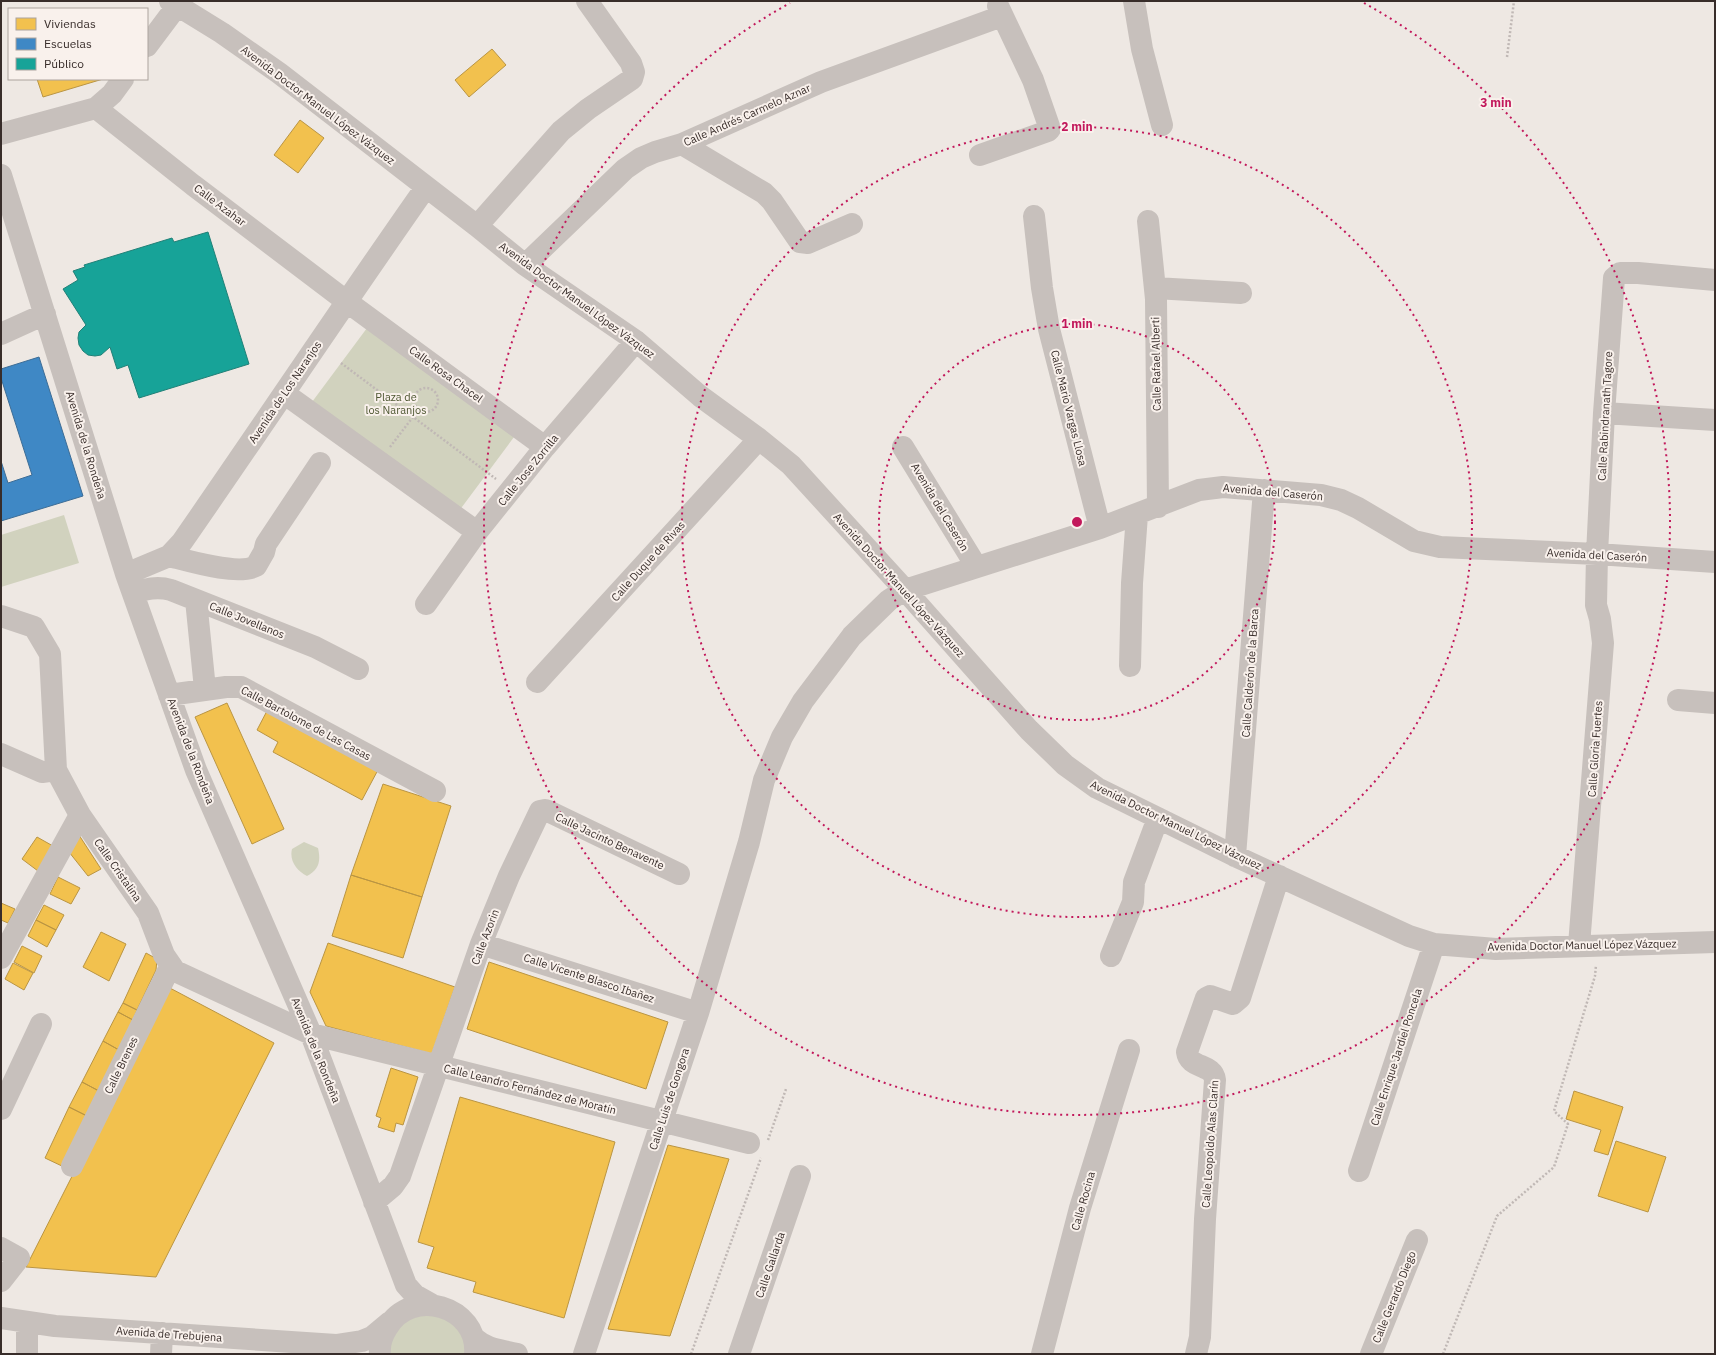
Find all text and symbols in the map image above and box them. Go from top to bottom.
legend [8,8,148,80]
text: Viviendas [44,16,96,31]
text: Escuelas [44,36,92,51]
street label: Avenida Doctor Manuel López Vázquez [238,42,398,168]
text: Público [44,56,84,71]
street label: Calle Andrés Carmelo Aznar [681,81,813,149]
text: 3 min [1480,95,1512,110]
text: 2 min [1061,119,1093,134]
street label: Calle Azahar [191,181,249,229]
street label: Avenida Doctor Manuel López Vázquez [496,239,658,361]
text: 1 min [1061,316,1093,331]
street label: Calle Rafael Alberti [1148,317,1164,411]
street label: Avenida de Los Naranjos [245,338,325,446]
street label: Calle Rosa Chacel [406,343,486,405]
street label: Calle Mario Vargas Llosa [1048,349,1090,468]
street label: Calle Rabindranath Tagore [1595,351,1615,481]
street label: Avenida de la Rondeña [63,389,109,501]
park label: Plaza de los Naranjos [365,390,427,417]
street label: Calle Jose Zorrilla [495,431,561,509]
street label: Avenida del Caserón [908,460,972,554]
street label: Avenida del Caserón [1222,481,1324,503]
street label: Avenida Doctor Manuel López Vázquez [830,510,968,660]
centre of rings [1070,515,1084,529]
street label: Calle Duque de Rivas [608,518,688,604]
street label: Avenida del Caserón [1546,545,1648,565]
street label: Calle Jovellanos [207,599,287,641]
street label: Calle Calderón de la Barca [1239,608,1262,738]
street label: Calle Bartolome de Las Casas [239,683,373,763]
street label: Avenida de la Rondeña [164,696,218,806]
street label: Calle Gloria Fuertes [1585,700,1605,798]
street label: Avenida Doctor Manuel López Vázquez [1088,777,1264,873]
street label: Calle Jacinto Benavente [553,810,667,872]
street label: Calle Cristalina [91,836,145,904]
street label: Calle Azorin [468,907,502,967]
street label: Avenida Doctor Manuel López Vázquez [1487,936,1677,954]
street label: Calle Vicente Blasco Ibañez [522,950,656,1006]
street label: Calle Enrique Jardiel Poncela [1367,987,1425,1127]
street label: Avenida de la Rondeña [288,995,344,1105]
street label: Calle Brenes [101,1034,141,1096]
street label: Calle Luis de Gongora [646,1046,692,1152]
street label: Calle Leandro Fernández de Moratín [442,1061,618,1117]
street label: Calle Leopoldo Alas Clarín [1199,1080,1221,1208]
street label: Calle Rocina [1068,1170,1098,1232]
street label: Calle Gallarda [752,1230,788,1300]
street label: Calle Gerardo Diego [1369,1249,1419,1345]
street label: Avenida de Trebujena [115,1323,223,1345]

